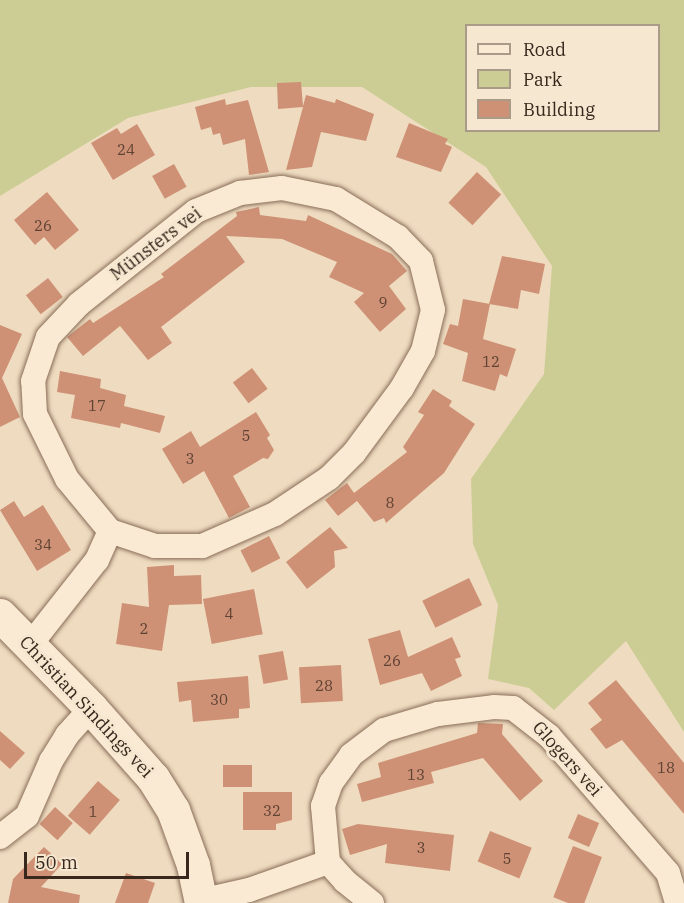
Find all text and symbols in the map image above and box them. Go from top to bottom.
legend [465,24,660,132]
text: Road [523,38,566,61]
text: Park [523,68,562,91]
text: Building [523,98,595,121]
house number: 24 [117,141,135,159]
street label: Münsters vei [106,203,206,285]
house number: 26 [34,217,52,235]
house number: 9 [379,294,387,312]
house number: 12 [482,353,500,371]
house number: 17 [88,397,106,415]
house number: 5 [242,427,250,445]
house number: 3 [186,450,194,468]
house number: 8 [386,494,394,512]
house number: 34 [34,536,52,554]
house number: 4 [225,605,233,623]
house number: 2 [140,620,148,638]
street label: Christian Sindings vei [15,632,157,782]
house number: 26 [383,652,401,670]
house number: 28 [315,677,333,695]
house number: 30 [210,691,228,709]
street label: Glogers vei [528,717,606,801]
house number: 18 [657,759,675,777]
house number: 13 [407,766,425,784]
house number: 32 [263,802,281,820]
house number: 1 [89,803,97,821]
house number: 3 [417,839,425,857]
scale bar [27,840,192,878]
house number: 5 [503,850,511,868]
text: 50 m [35,851,78,874]

